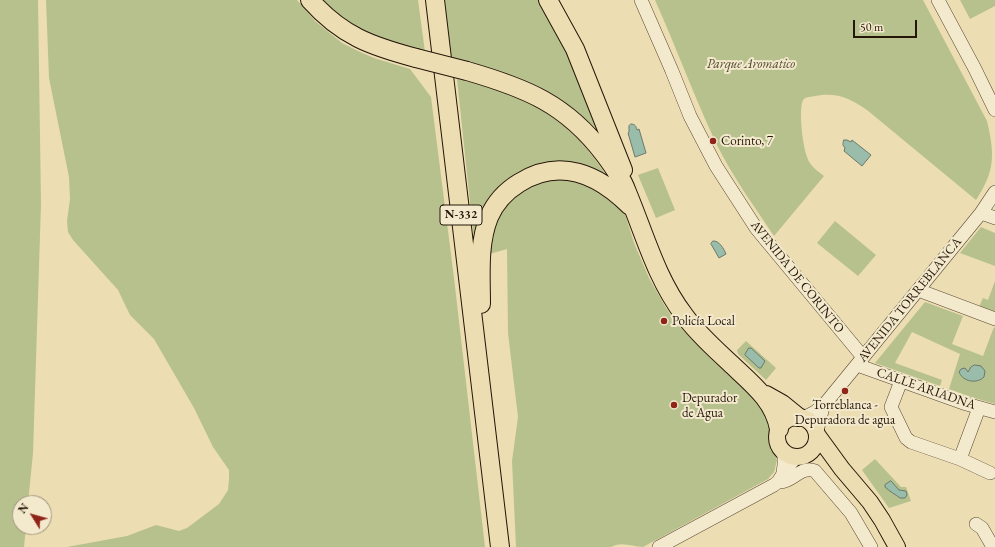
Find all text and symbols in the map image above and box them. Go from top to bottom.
scale bar [855,12,919,38]
text: 50 m [860,19,883,35]
park label: Parque Aromatico [707,56,795,72]
place label: Corinto, 7 [721,133,773,149]
marker: Corinto, 7 [708,136,718,146]
road number: N-332 [440,205,482,225]
street label: AVENIDA DE CORINTO [747,218,847,336]
street label: AVENIDA TORREBLANCA [855,234,965,366]
place label: Policía Local [672,313,735,329]
marker: Policía Local [659,316,669,326]
street label: CALLE ARIADNA [874,365,978,413]
marker: Torreblanca - Depuradora de agua [840,386,850,396]
place label: Depurador de Agua [682,390,737,421]
place label: Torreblanca - Depuradora de agua [795,397,895,428]
marker: Depurador de Agua [669,400,679,410]
north arrow [12,495,52,535]
text: N [15,501,31,516]

